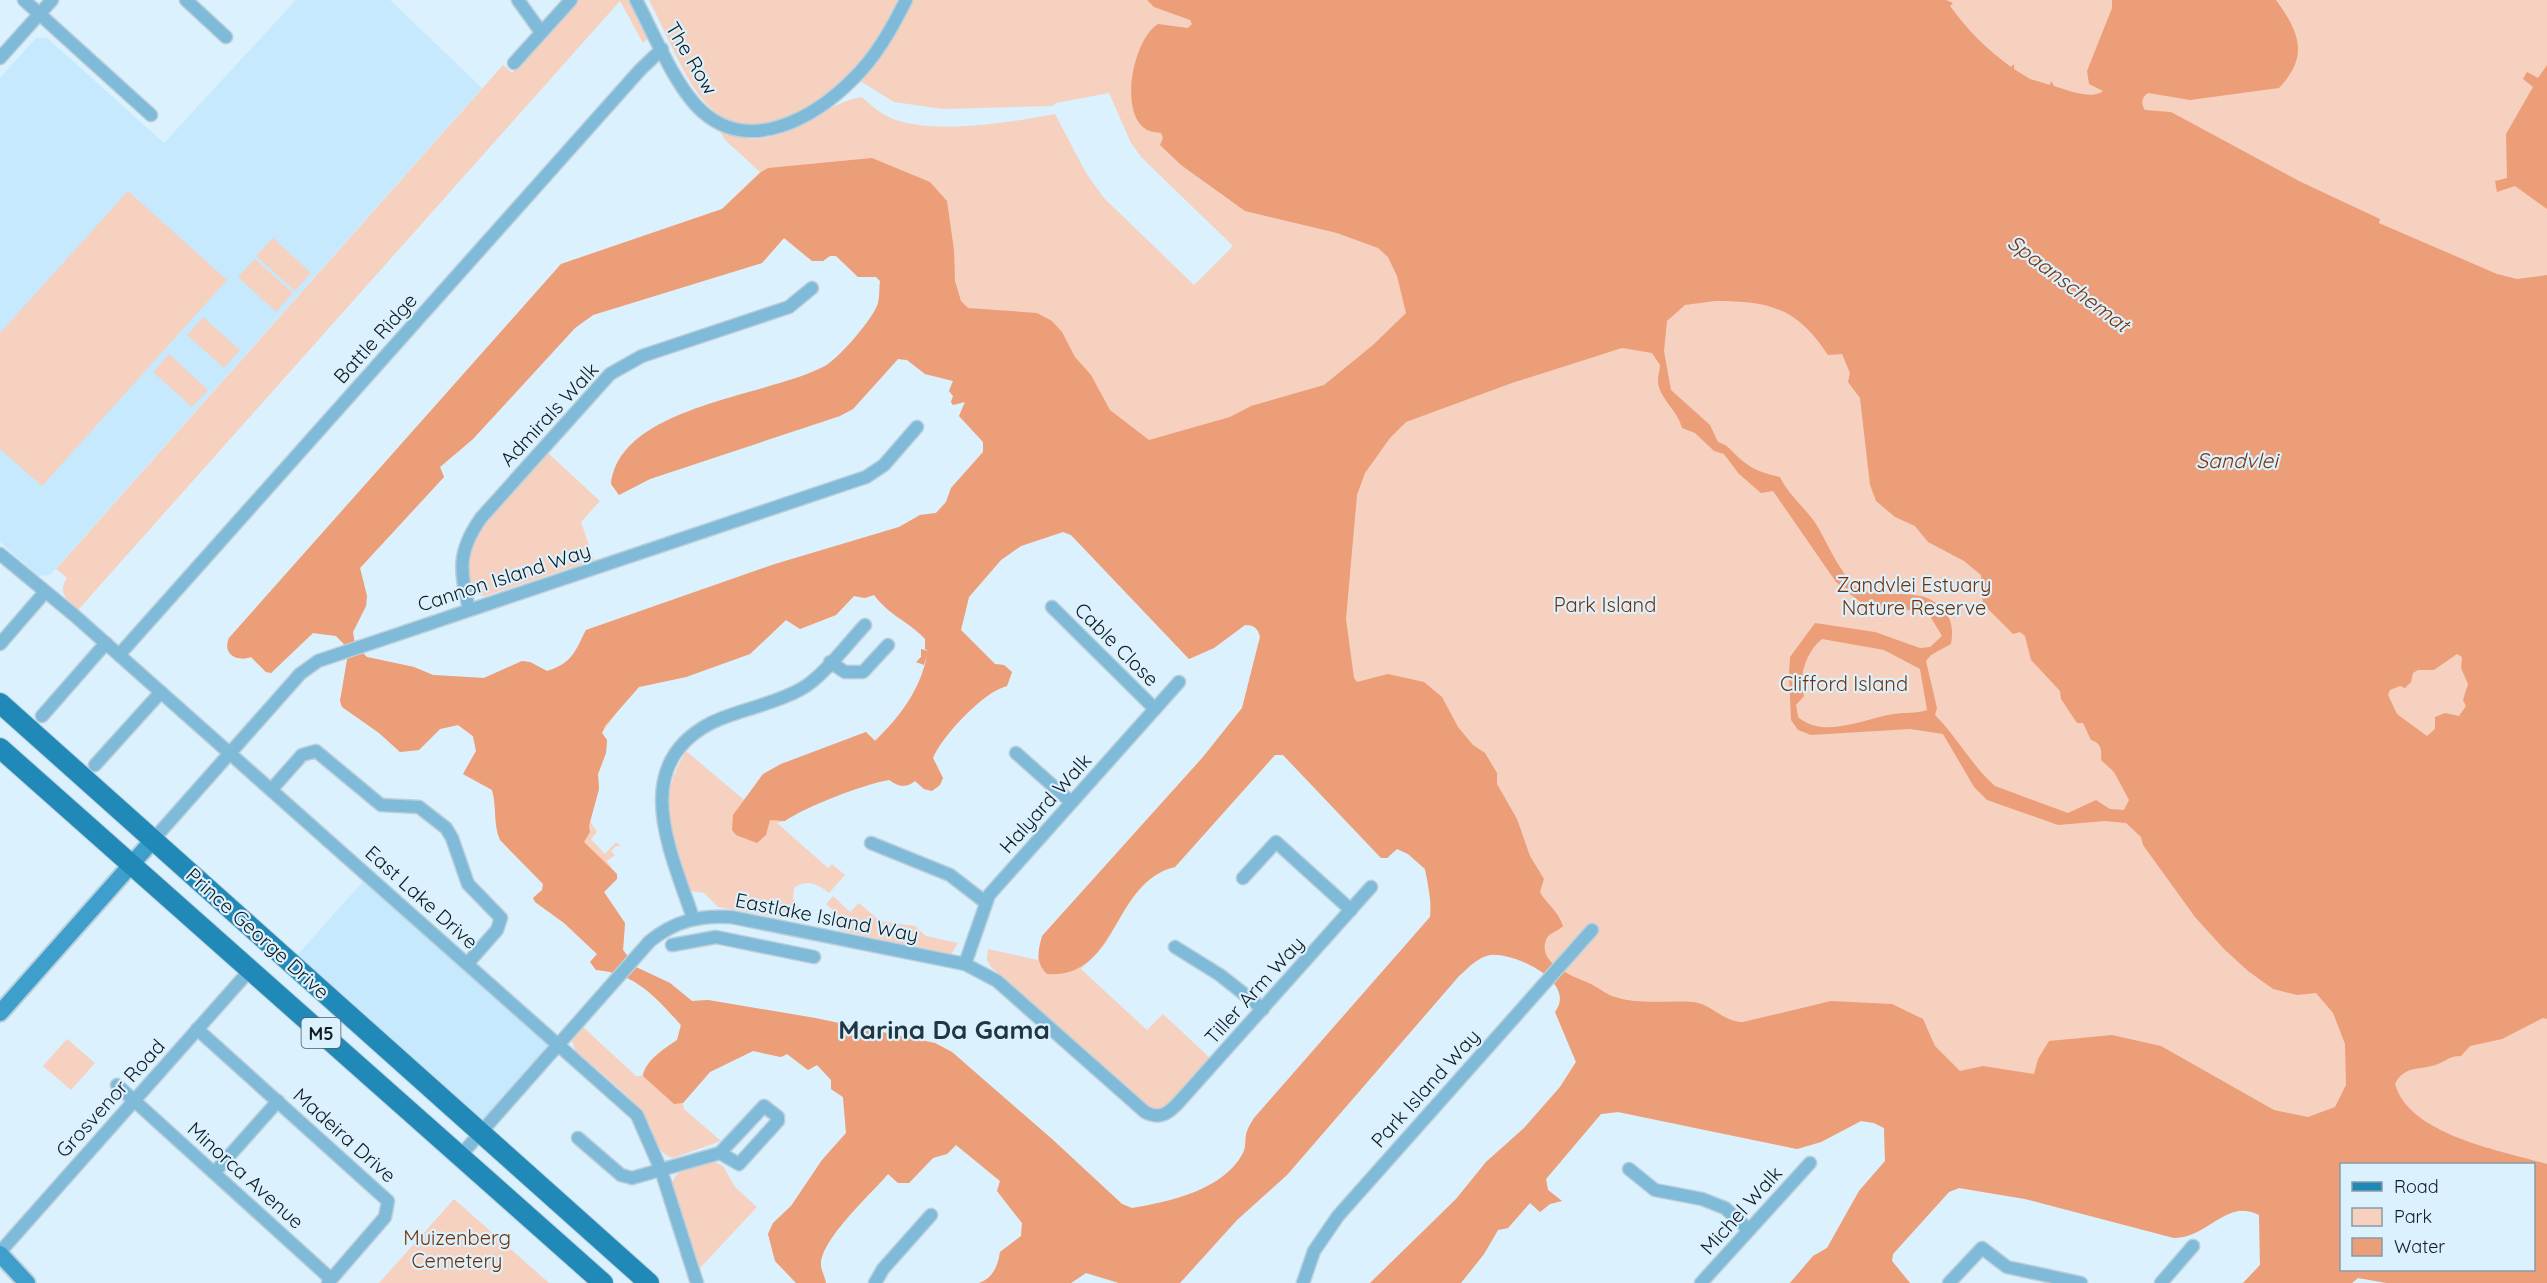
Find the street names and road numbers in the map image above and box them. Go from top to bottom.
street label: The Row [661,17,723,99]
street label: Battle Ridge [328,288,422,388]
street label: Admirals Walk [494,357,604,471]
street label: Cannon Island Way [414,537,594,617]
street label: Cable Close [1070,597,1164,691]
street label: Halyard Walk [994,748,1096,858]
street label: East Lake Drive [360,840,484,954]
street label: Prince George Drive [181,862,335,1004]
street label: Eastlake Island Way [733,887,921,947]
street label: Tiller Arm Way [1199,931,1309,1049]
road number: M5 [302,1018,340,1048]
street label: Park Island Way [1365,1024,1485,1152]
street label: Grosvenor Road [50,1034,170,1162]
street label: Madeira Drive [288,1082,402,1188]
street label: Minorca Avenue [183,1116,309,1234]
street label: Michel Walk [1695,1161,1787,1259]

